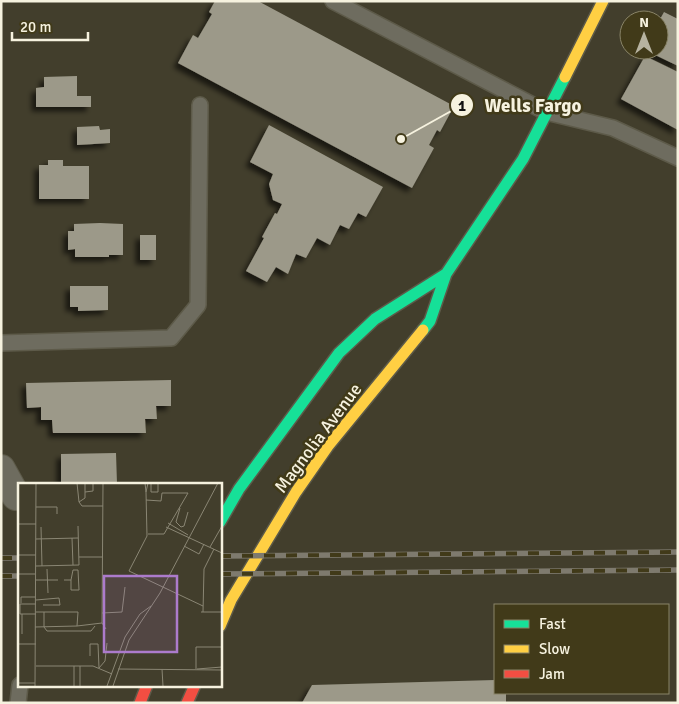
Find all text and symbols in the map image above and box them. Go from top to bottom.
scale bar [12,10,89,42]
north arrow [619,10,669,60]
text: N [639,14,649,31]
text: 20 m [20,18,51,36]
callout: Wells Fargo [450,88,592,122]
text: Wells Fargo [485,94,581,118]
text: 1 [458,97,466,115]
street label: Magnolia Avenue [270,379,366,497]
inset map [18,483,221,686]
legend [494,604,669,694]
text: Fast [539,615,566,633]
text: Slow [539,640,570,658]
text: Jam [539,665,565,683]

